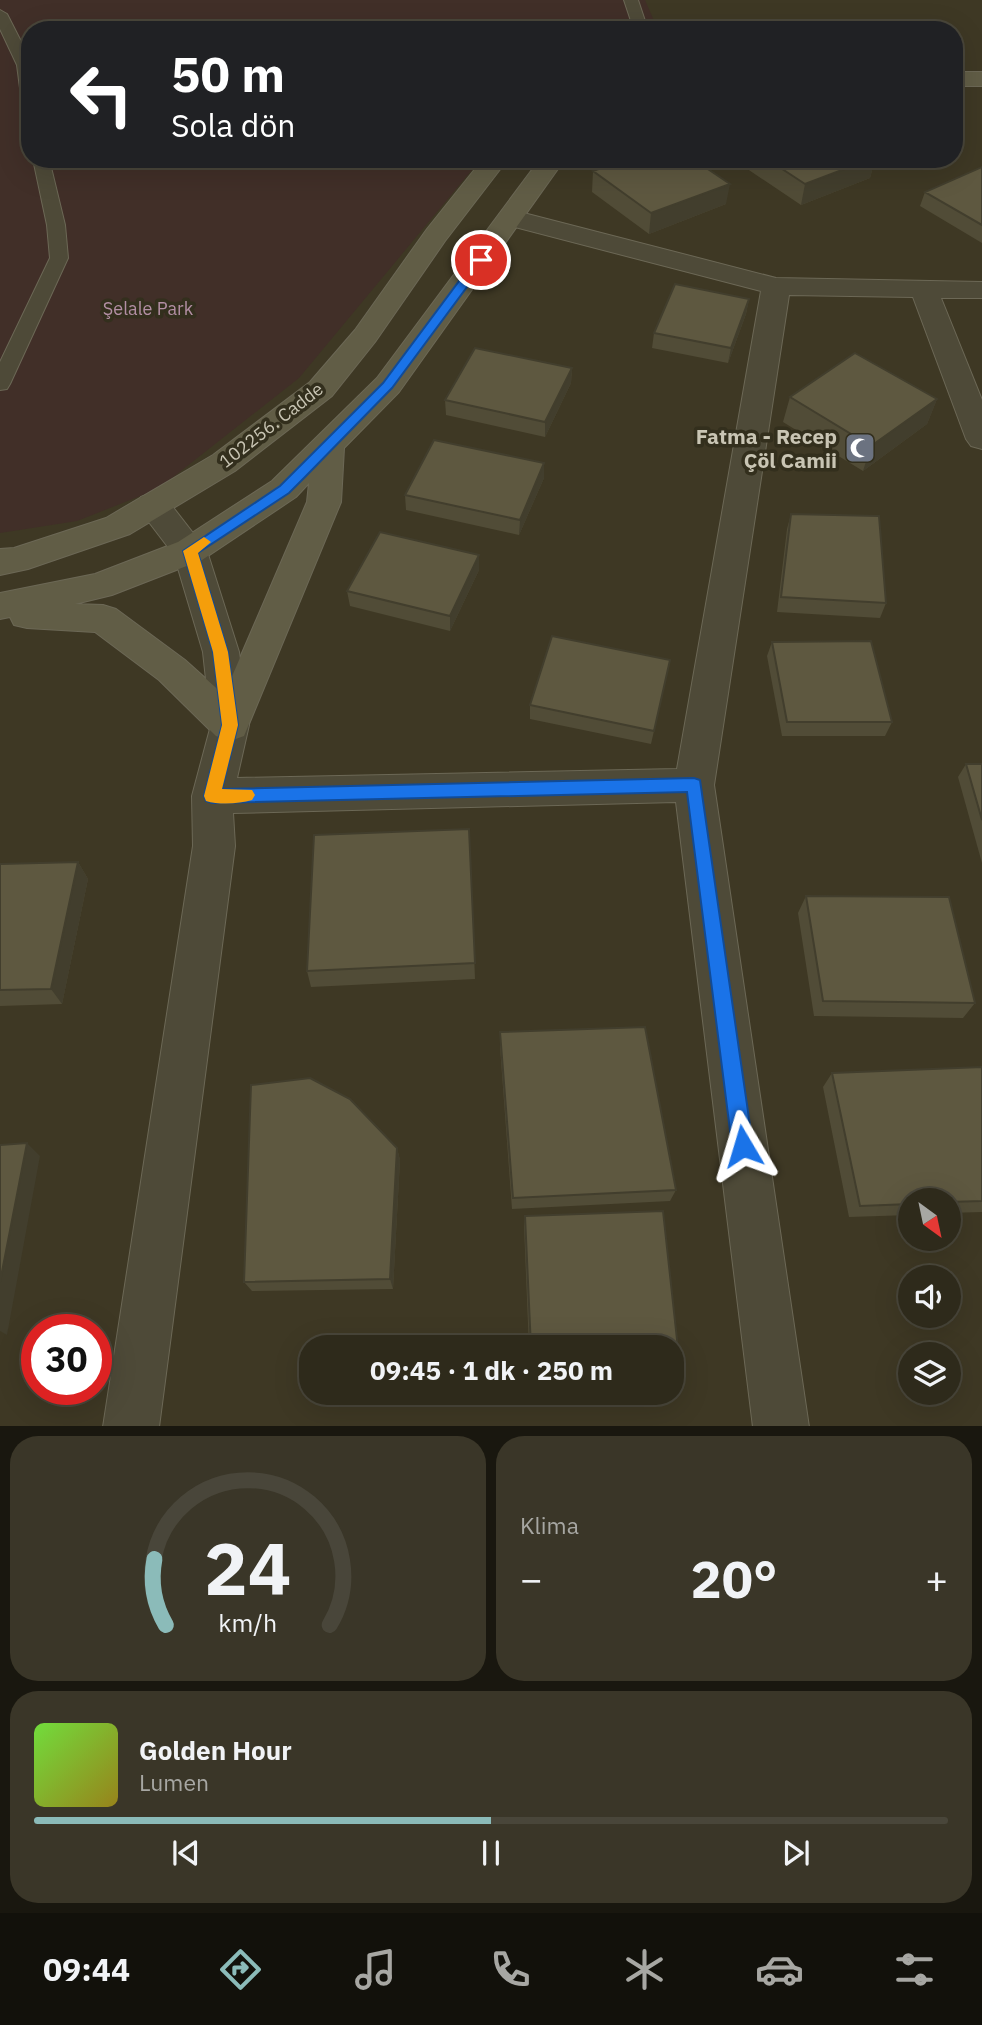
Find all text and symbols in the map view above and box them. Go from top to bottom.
text: 50 m [171,42,285,105]
icon: left [56,49,147,140]
text: Sola dön [171,104,296,146]
pin [451,230,511,290]
icon: arrive [462,241,500,279]
park label: Şelale Park [103,297,194,320]
street label: 102256. Cadde [214,377,328,473]
place label: Fatma - Recep Çöl Camii [696,422,837,474]
mosque icon: Fatma - Recep Çöl Camii [843,431,877,465]
position arrow [706,1109,780,1183]
north arrow [898,1188,961,1251]
map controls [898,1188,961,1405]
button: sound [898,1265,961,1328]
speed limit sign: 30 [21,1314,112,1405]
button: layers [898,1342,961,1405]
text: 09:45 · 1 dk · 250 m [370,1353,613,1387]
text: Klima [520,1510,579,1540]
text: 24 [204,1520,292,1615]
text: 20° [691,1545,777,1612]
text: − [520,1554,543,1603]
text: + [925,1554,948,1603]
text: km/h [219,1605,277,1638]
text: Golden Hour [139,1733,292,1767]
text: Lumen [139,1767,209,1797]
icon: previous [167,1834,205,1872]
icon: pause [472,1834,510,1872]
icon: next [777,1834,815,1872]
icon: directions [216,1945,265,1994]
icon: music [351,1945,400,1994]
icon: phone [486,1945,535,1994]
icon: climate [620,1945,669,1994]
icon: car [755,1945,804,1994]
icon: filters [890,1945,939,1994]
text: 09:44 [43,1948,130,1990]

